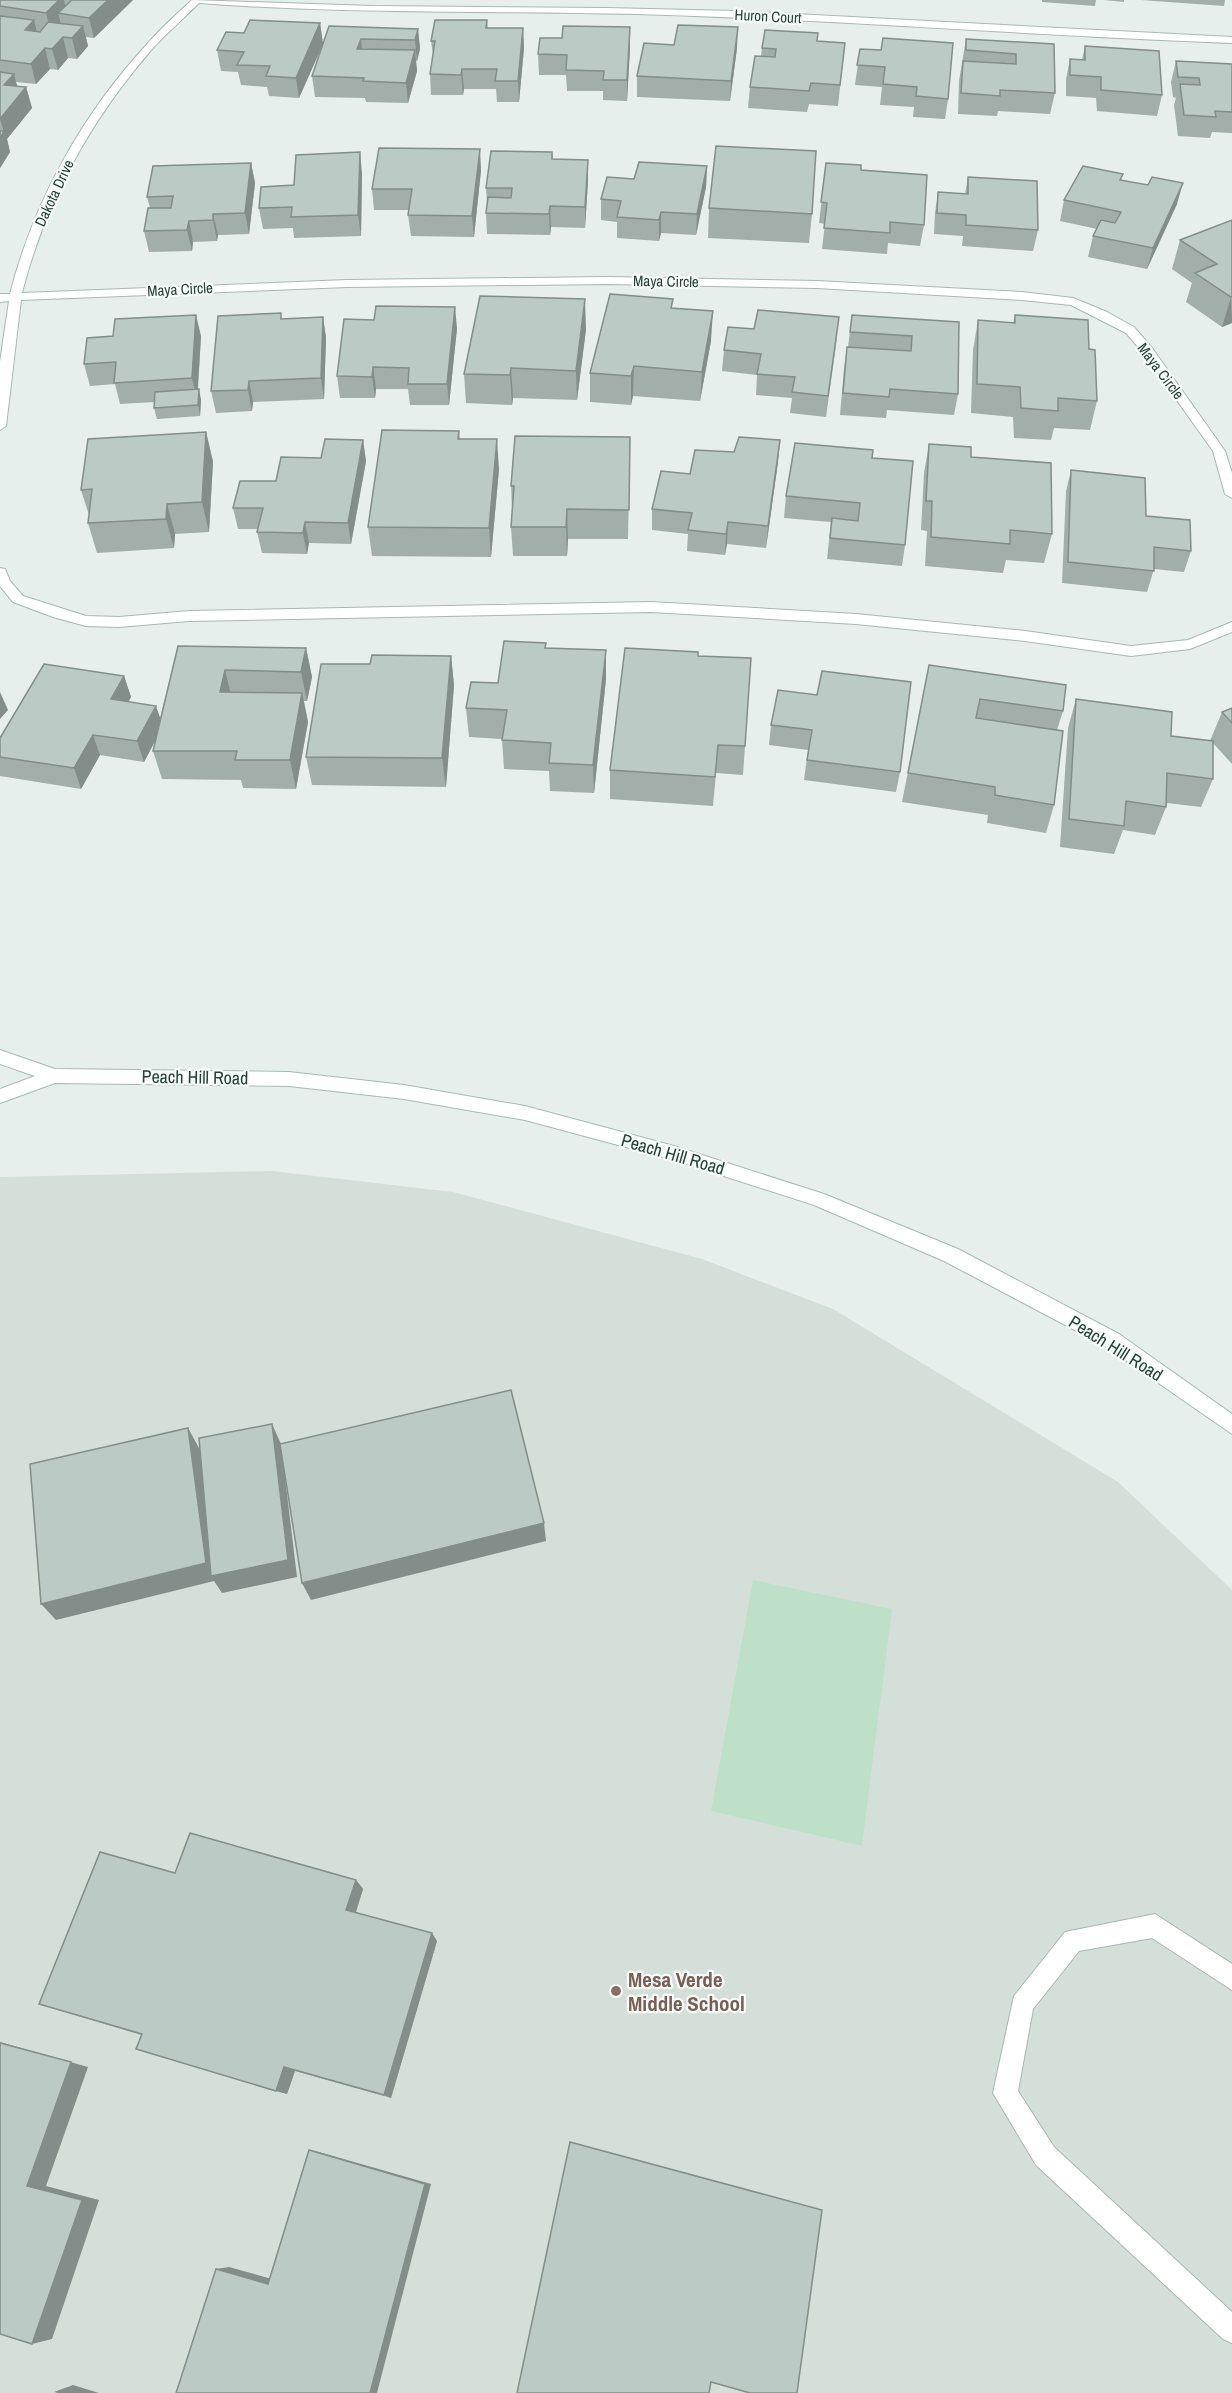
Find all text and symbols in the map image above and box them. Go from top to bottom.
street label: Huron Court [734,4,803,28]
street label: Dakota Drive [29,156,79,230]
street label: Maya Circle [633,270,699,292]
street label: Maya Circle [147,277,213,301]
street label: Maya Circle [1133,338,1189,404]
street label: Peach Hill Road [141,1064,249,1090]
street label: Peach Hill Road [618,1127,728,1181]
street label: Peach Hill Road [1064,1309,1168,1387]
place label: Mesa Verde Middle School [628,1965,745,2018]
marker: Mesa Verde Middle School [609,1984,623,1998]

